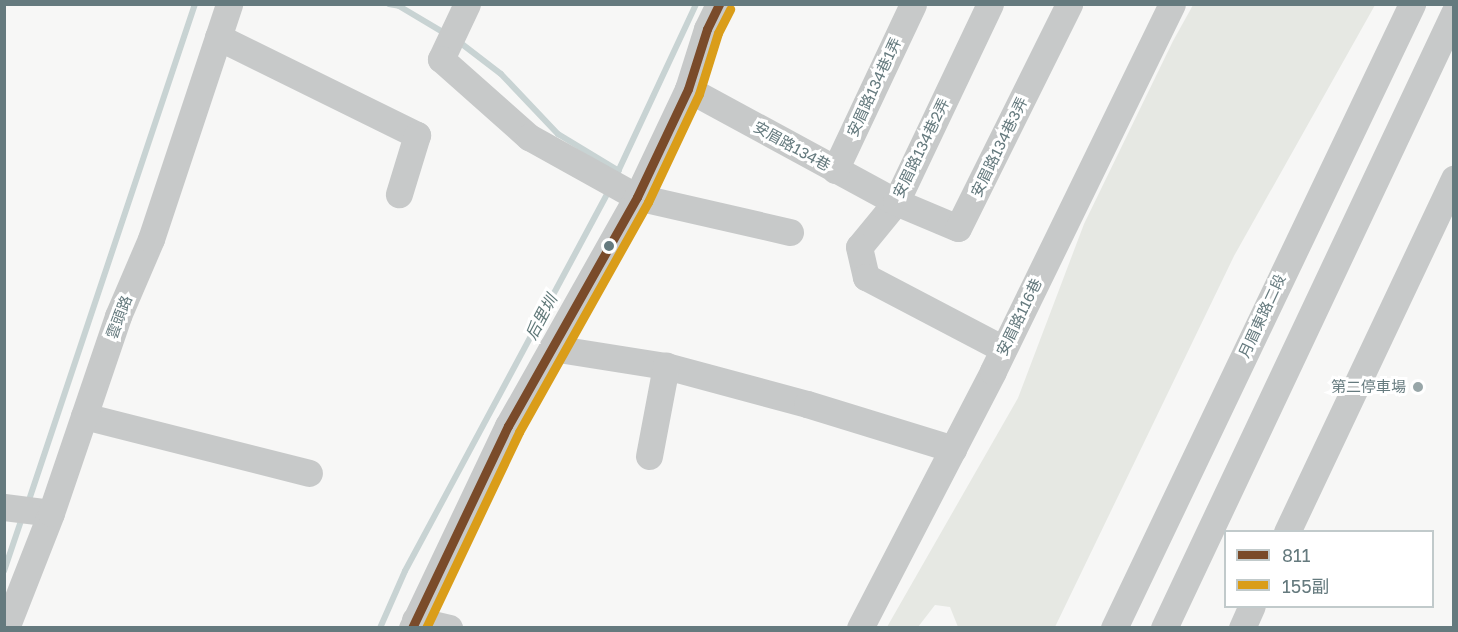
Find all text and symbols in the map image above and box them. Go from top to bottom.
street label: 安眉路134巷1弄 [843,34,905,140]
street label: 安眉路134巷3弄 [967,94,1031,200]
street label: 安眉路134巷2弄 [889,95,953,201]
street label: 安眉路134巷 [750,117,834,175]
unlabelled marker [603,240,615,252]
street label: 月眉東路二段 [1235,271,1289,361]
street label: 安眉路116巷 [993,275,1045,359]
water label: 后里圳 [521,291,561,343]
street label: 雲頭路 [103,293,135,341]
place label: 第二停車場 [1331,378,1406,396]
marker: 第二停車場 [1411,380,1425,394]
legend [1224,530,1434,608]
text: 811 [1282,544,1310,566]
text: 155副 [1282,575,1330,597]

